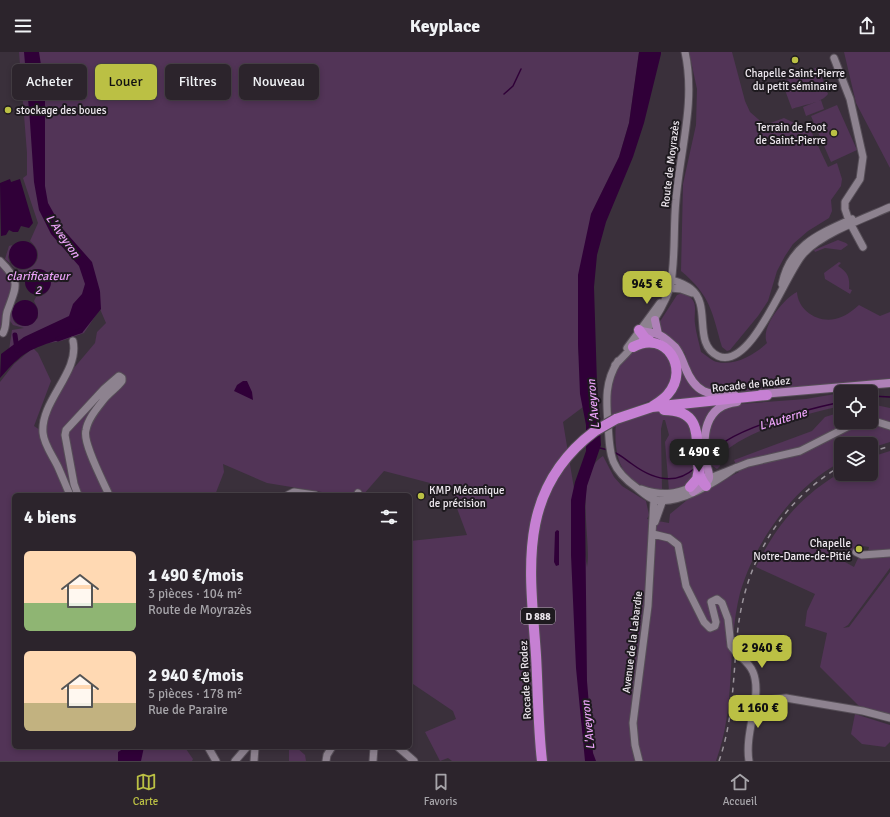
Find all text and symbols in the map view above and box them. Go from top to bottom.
icon: menu [12,15,34,37]
text: Keyplace [410,15,480,37]
icon: share [856,15,878,37]
marker: Chapelle Saint-Pierre du petit séminaire [790,55,800,65]
chip: Acheter [12,64,87,100]
chip: Louer [95,64,157,100]
chip: Filtres [165,64,231,100]
chip: Nouveau [239,64,319,100]
place label: Chapelle Saint-Pierre du petit séminaire [745,67,845,93]
place label: stockage des boues [16,104,107,117]
marker: stockage des boues [3,105,13,115]
street label: Route de Moyrazès [659,120,682,208]
place label: Terrain de Foot de Saint-Pierre [756,121,826,147]
marker: Terrain de Foot de Saint-Pierre [829,128,839,138]
water label: L'Aveyron [42,212,83,261]
water label: clarificateur 2 [7,269,71,298]
pin: 945 € [619,271,675,305]
text: 945 € [632,276,662,292]
street label: Rocade de Rodez [711,374,791,395]
water label: L'Aveyron [584,378,603,429]
map controls [834,385,878,481]
button: locate [834,385,878,429]
water label: L'Auterne [757,405,810,434]
button: layers [834,437,878,481]
pin: 1 490 € [662,439,736,473]
text: 1 490 € [679,444,719,460]
place label: KMP Mécanique de précision [429,484,505,510]
marker: KMP Mécanique de précision [416,491,426,501]
icon: filters [378,506,400,528]
text: 4 biens [24,507,76,528]
place label: Chapelle Notre-Dame-de-Pitié [753,537,851,563]
marker: Chapelle Notre-Dame-de-Pitié [854,544,864,554]
text: 1 490 €/mois [148,565,244,586]
icon: home [56,567,104,615]
text: 3 pièces · 104 m² [148,586,242,602]
street label: Avenue de la Labardie [620,590,645,694]
text: Route de Moyrazès [148,602,252,618]
road number: D 888 [521,608,555,624]
pin: 2 940 € [725,635,799,669]
street label: Rocade de Rodez [517,640,534,720]
text: 2 940 € [742,640,782,656]
text: 2 940 €/mois [148,665,244,686]
icon: home [56,667,104,715]
text: 5 pièces · 178 m² [148,686,242,702]
pin: 1 160 € [721,695,795,729]
water label: L'Aveyron [578,699,599,750]
text: 1 160 € [738,700,778,716]
text: Rue de Paraire [148,702,228,718]
tab: Carte [133,771,158,808]
tab: Favoris [424,771,457,808]
tab: Accueil [723,771,757,808]

